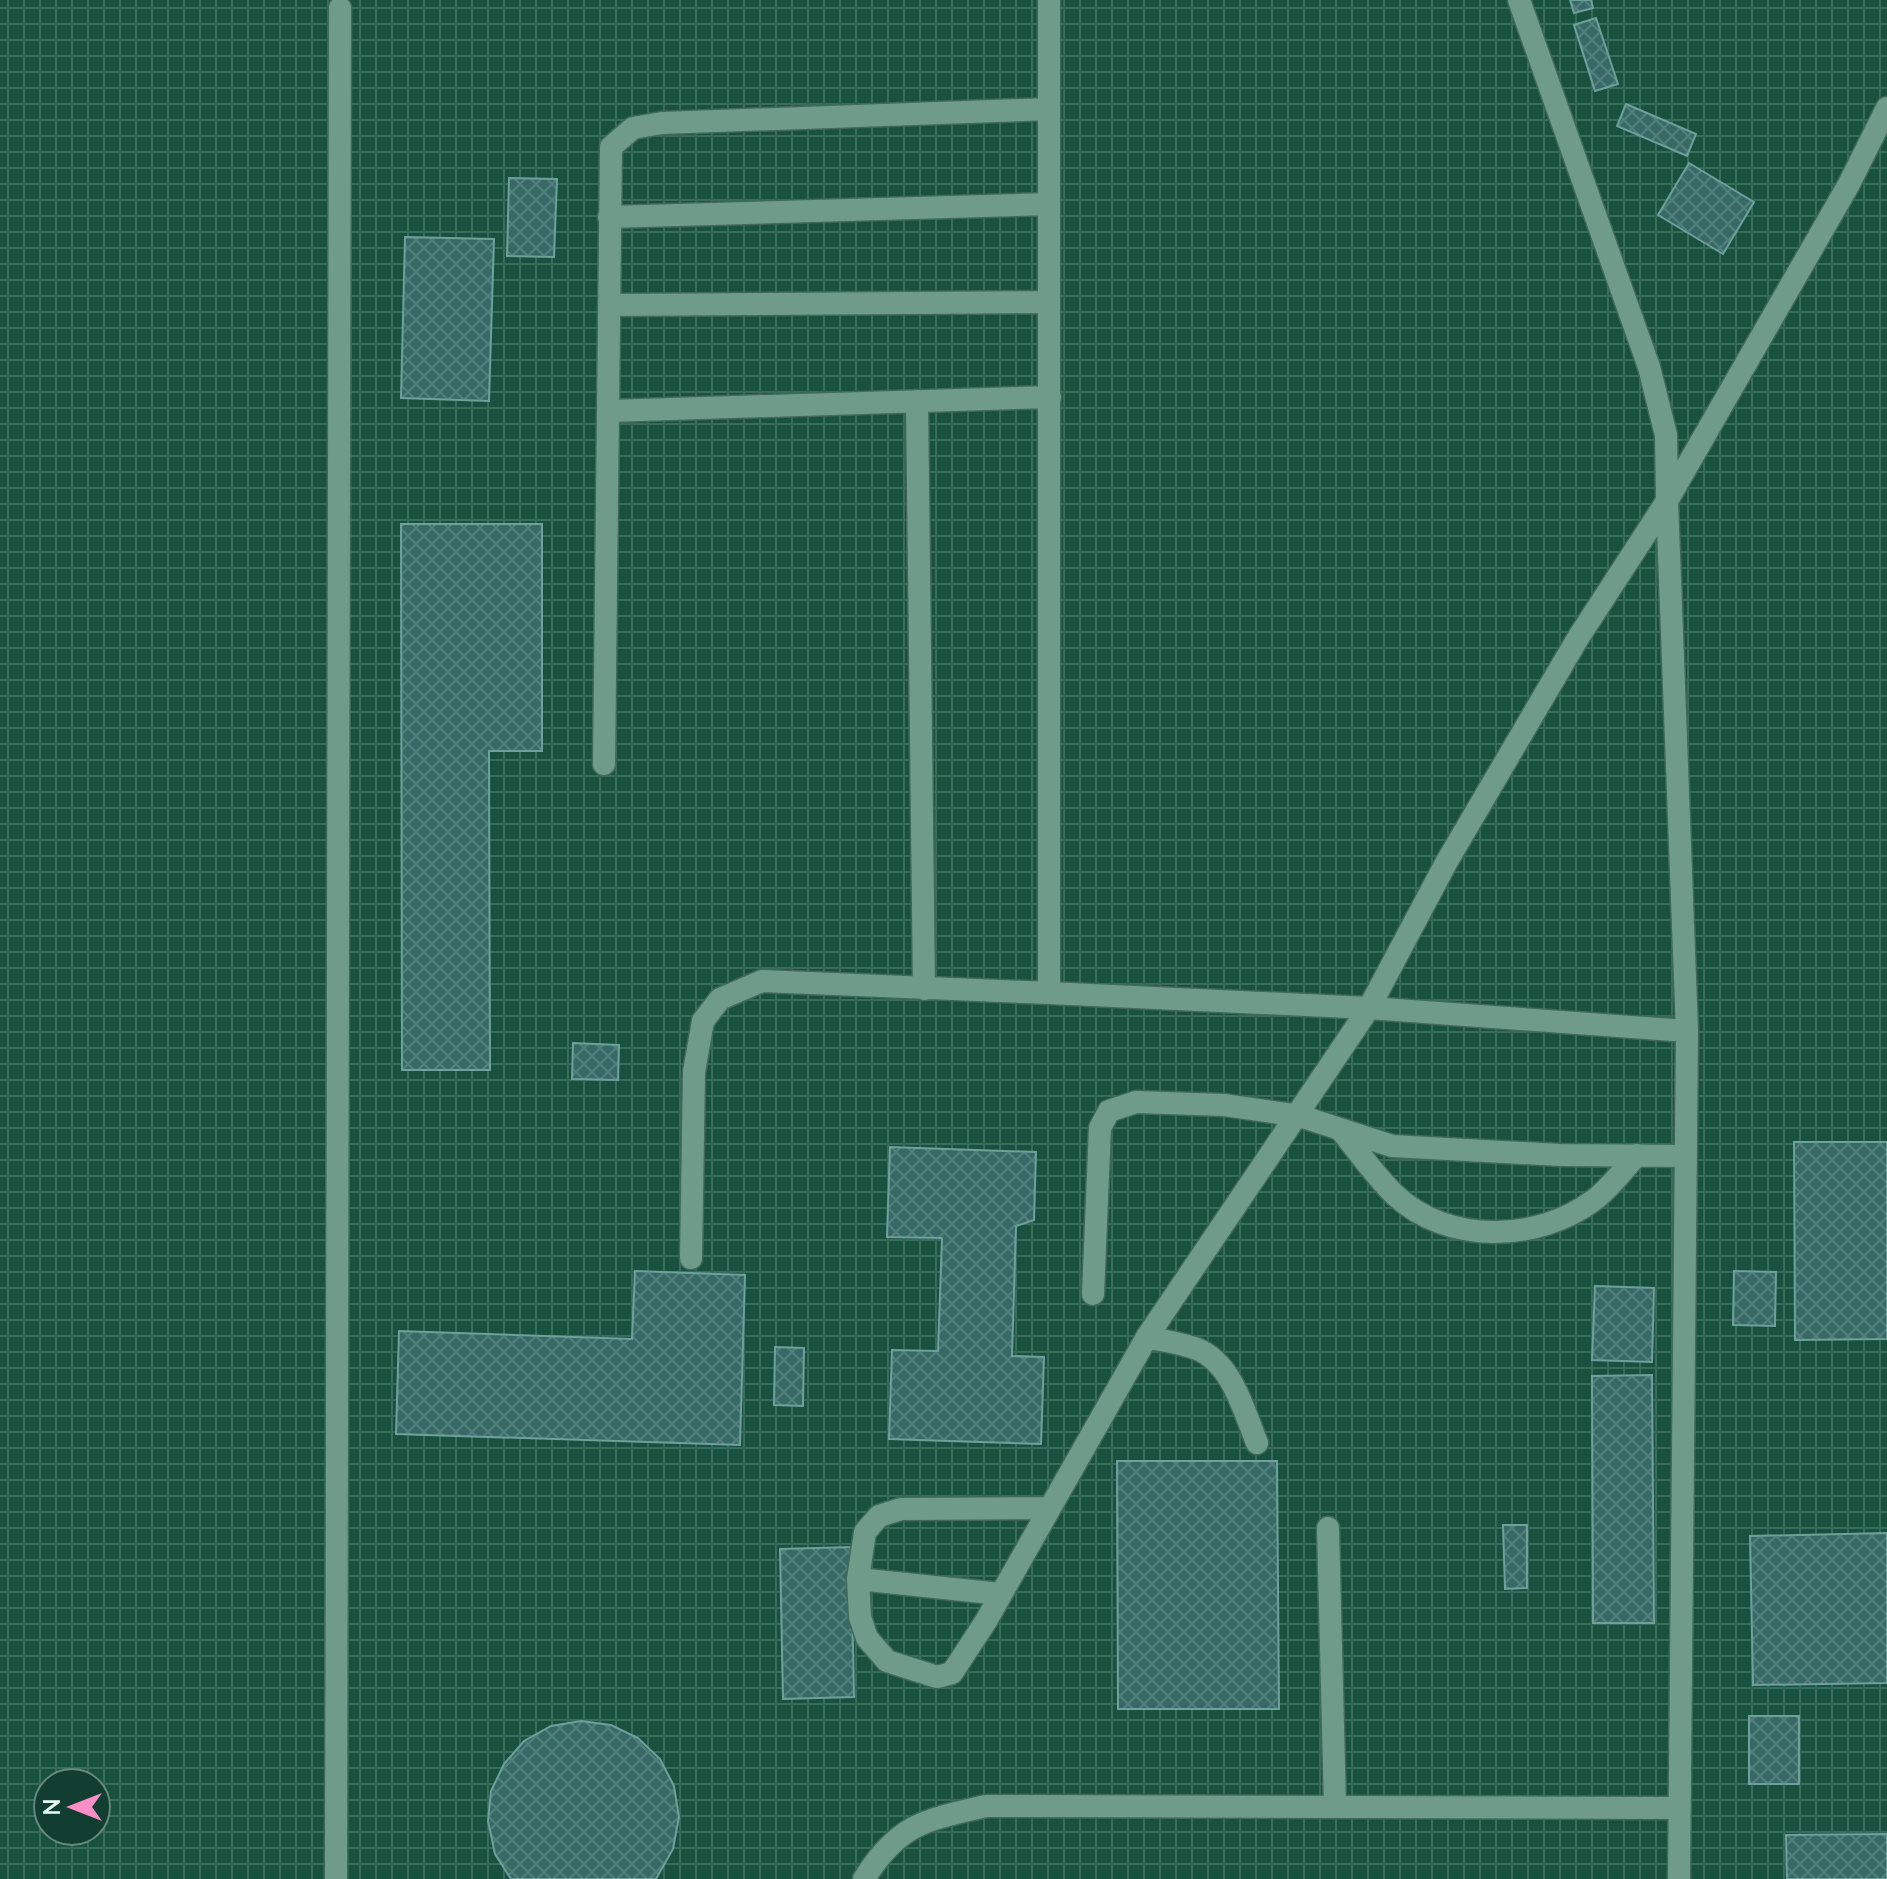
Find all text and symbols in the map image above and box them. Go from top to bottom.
north arrow [32,1767,112,1847]
text: N [38,1799,65,1815]

